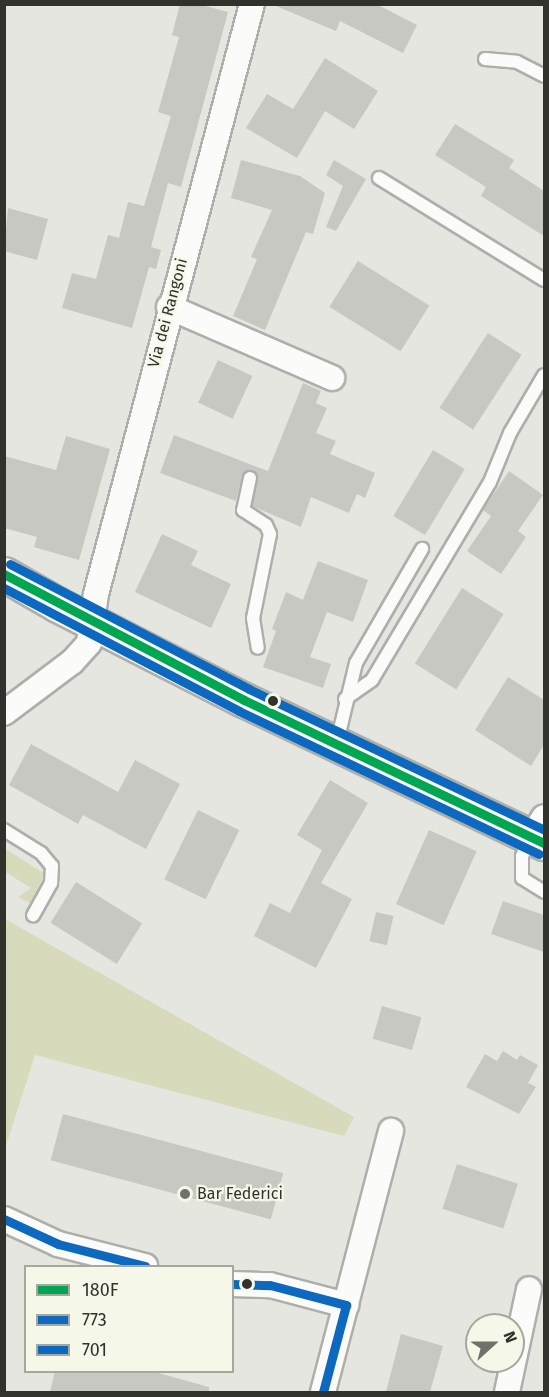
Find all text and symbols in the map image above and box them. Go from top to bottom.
street label: Via dei Rangoni [144,256,192,370]
unlabelled marker [267,695,279,707]
place label: Bar Federici [197,1184,283,1204]
marker: Bar Federici [178,1187,192,1201]
legend [24,1265,234,1373]
unlabelled marker [241,1278,253,1290]
text: 180F [82,1279,119,1301]
text: 773 [82,1309,107,1331]
north arrow [465,1313,525,1373]
text: N [500,1329,521,1345]
text: 701 [82,1339,107,1361]

